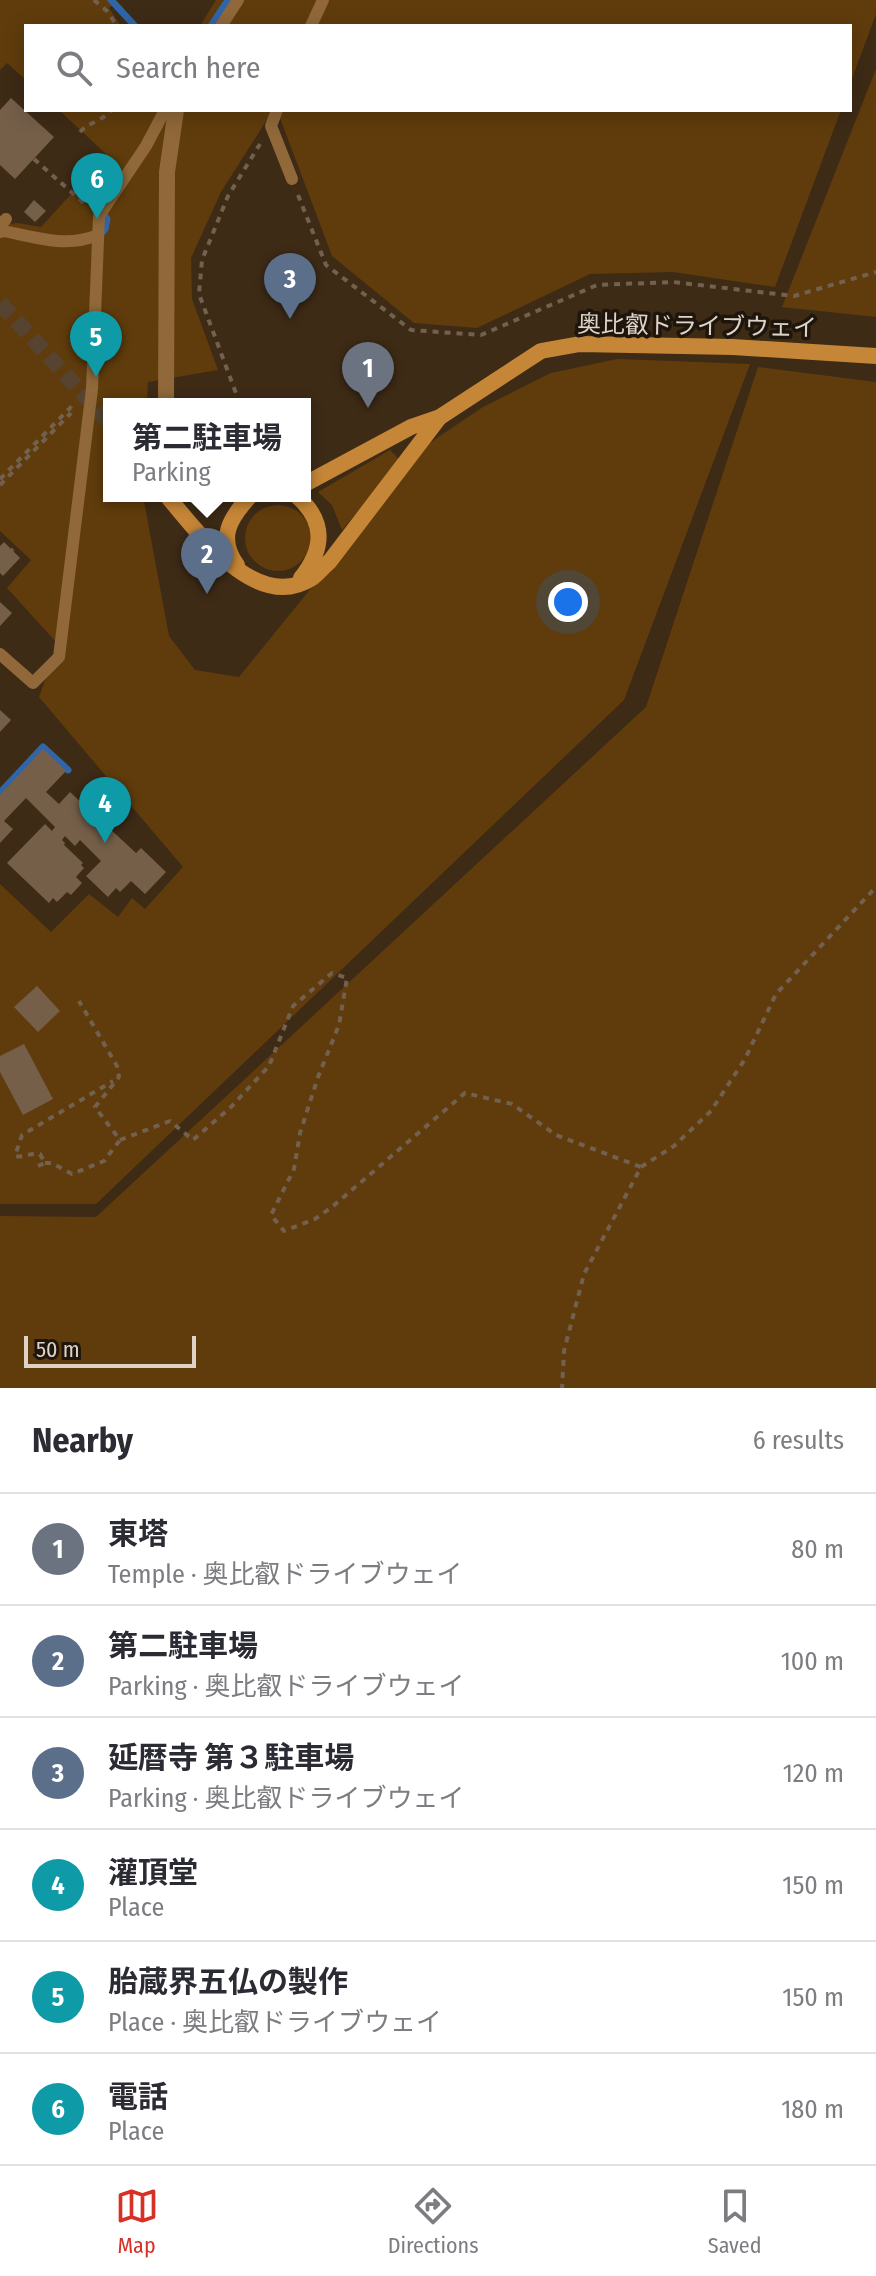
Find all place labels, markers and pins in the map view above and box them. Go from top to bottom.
pin: 6 [71,153,123,219]
pin: 3 [264,253,316,319]
pin: 5 [70,311,122,377]
pin: 1 [342,342,394,408]
pin: 2 [181,528,233,594]
pin: 4 [79,777,131,843]

